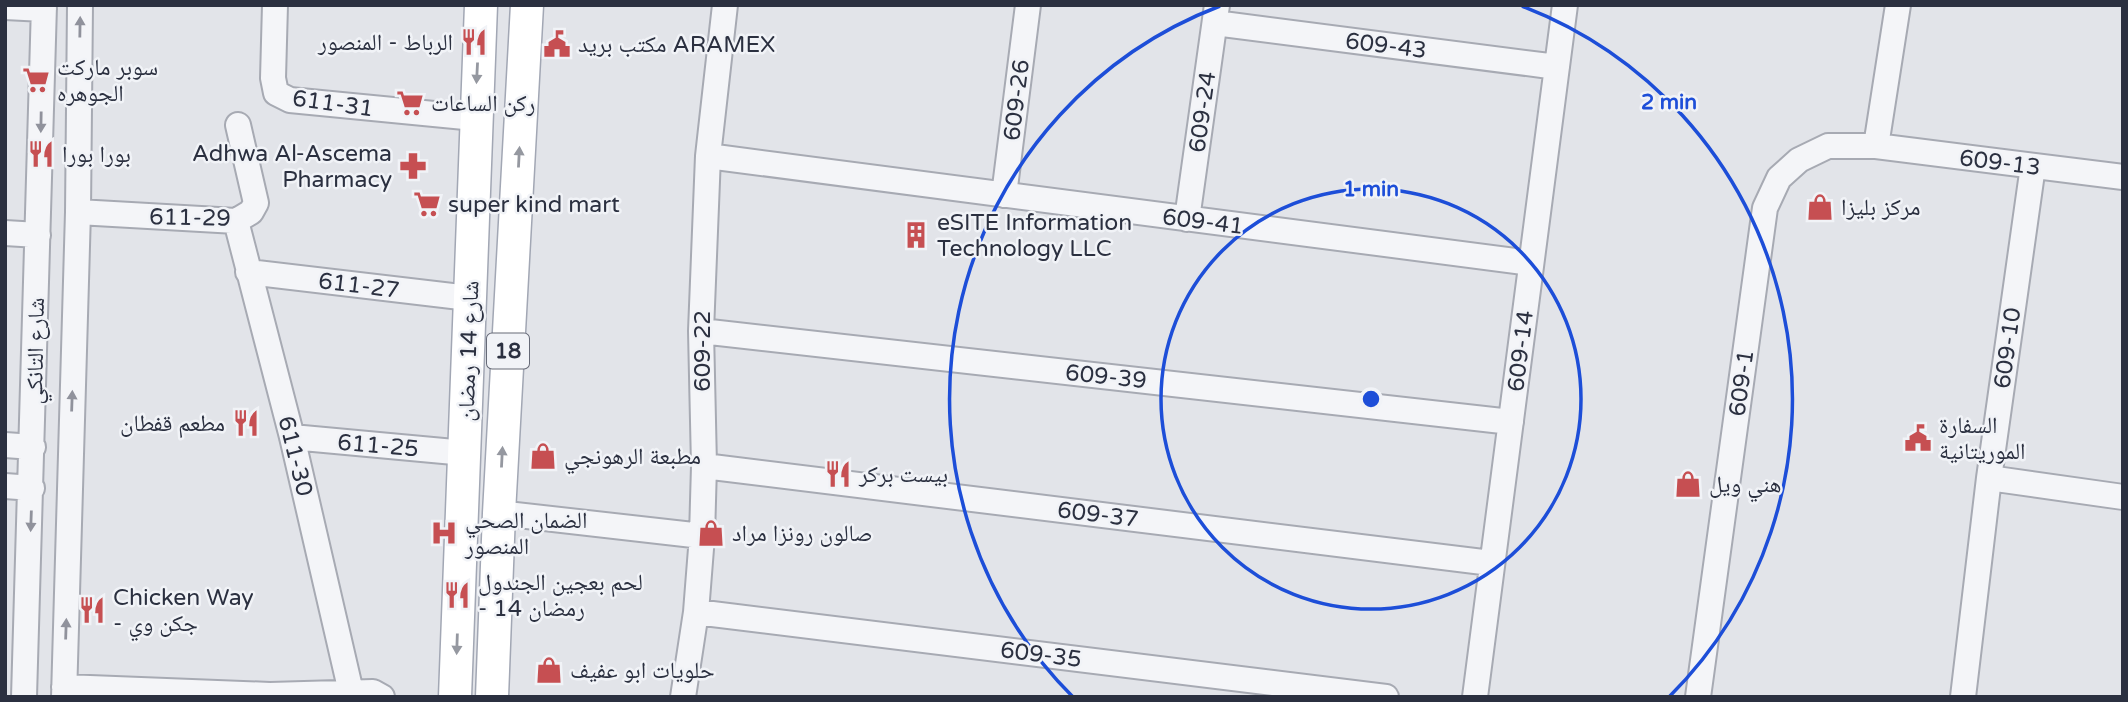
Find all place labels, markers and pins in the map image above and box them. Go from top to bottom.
restaurant icon: الرباط - المنصور [459,27,489,57]
place label: الرباط - المنصور [317,29,453,57]
public building icon: مكتب بريد ARAMEX [542,29,572,59]
place label: مكتب بريد ARAMEX [578,31,776,59]
place label: سوبر ماركت الجوهره [57,54,158,108]
supermarket icon: سوبر ماركت الجوهره [21,65,51,95]
supermarket icon: ركن الساعات [395,88,425,118]
place label: ركن الساعات [431,90,535,118]
restaurant icon: بورا بورا [26,139,56,169]
place label: Adhwa Al-Ascema Pharmacy [192,140,392,194]
place label: بورا بورا [62,141,131,169]
pharmacy icon: Adhwa Al-Ascema Pharmacy [398,151,428,181]
supermarket icon: super kind mart [412,189,442,219]
place label: super kind mart [448,191,620,219]
shop icon: مركز بليزا [1805,192,1835,222]
place label: مركز بليزا [1841,194,1921,222]
place label: eSITE Information Technology LLC [937,209,1132,263]
building icon: eSITE Information Technology LLC [901,220,931,250]
centre of rings [1359,387,1383,411]
restaurant icon: مطعم قفطان [231,408,261,438]
place label: مطعم قفطان [120,410,225,439]
place label: السفارة الموريتانية [1939,412,2025,466]
public building icon: السفارة الموريتانية [1903,423,1933,453]
shop icon: مطبعة الرهونجي [528,441,558,471]
place label: مطبعة الرهونجي [564,443,701,475]
restaurant icon: بيست بركر [823,459,853,489]
place label: بيست بركر [858,461,948,489]
shop icon: هني ويل [1673,469,1703,499]
place label: هني ويل [1709,471,1781,503]
place label: الضمان الصحي المنصور [464,507,587,561]
hospital icon: الضمان الصحي المنصور [429,518,459,548]
shop icon: صالون رونزا مراد [696,518,726,548]
place label: صالون رونزا مراد [732,520,872,548]
place label: لحم بعجين الجندول - 14 رمضان [478,569,643,623]
restaurant icon: لحم بعجين الجندول - 14 رمضان [442,580,472,610]
place label: Chicken Way - جكن وي [113,584,254,642]
restaurant icon: Chicken Way - جكن وي [77,595,107,625]
shop icon: حلويات ابو عفيف [534,655,564,685]
place label: حلويات ابو عفيف [570,657,715,685]

